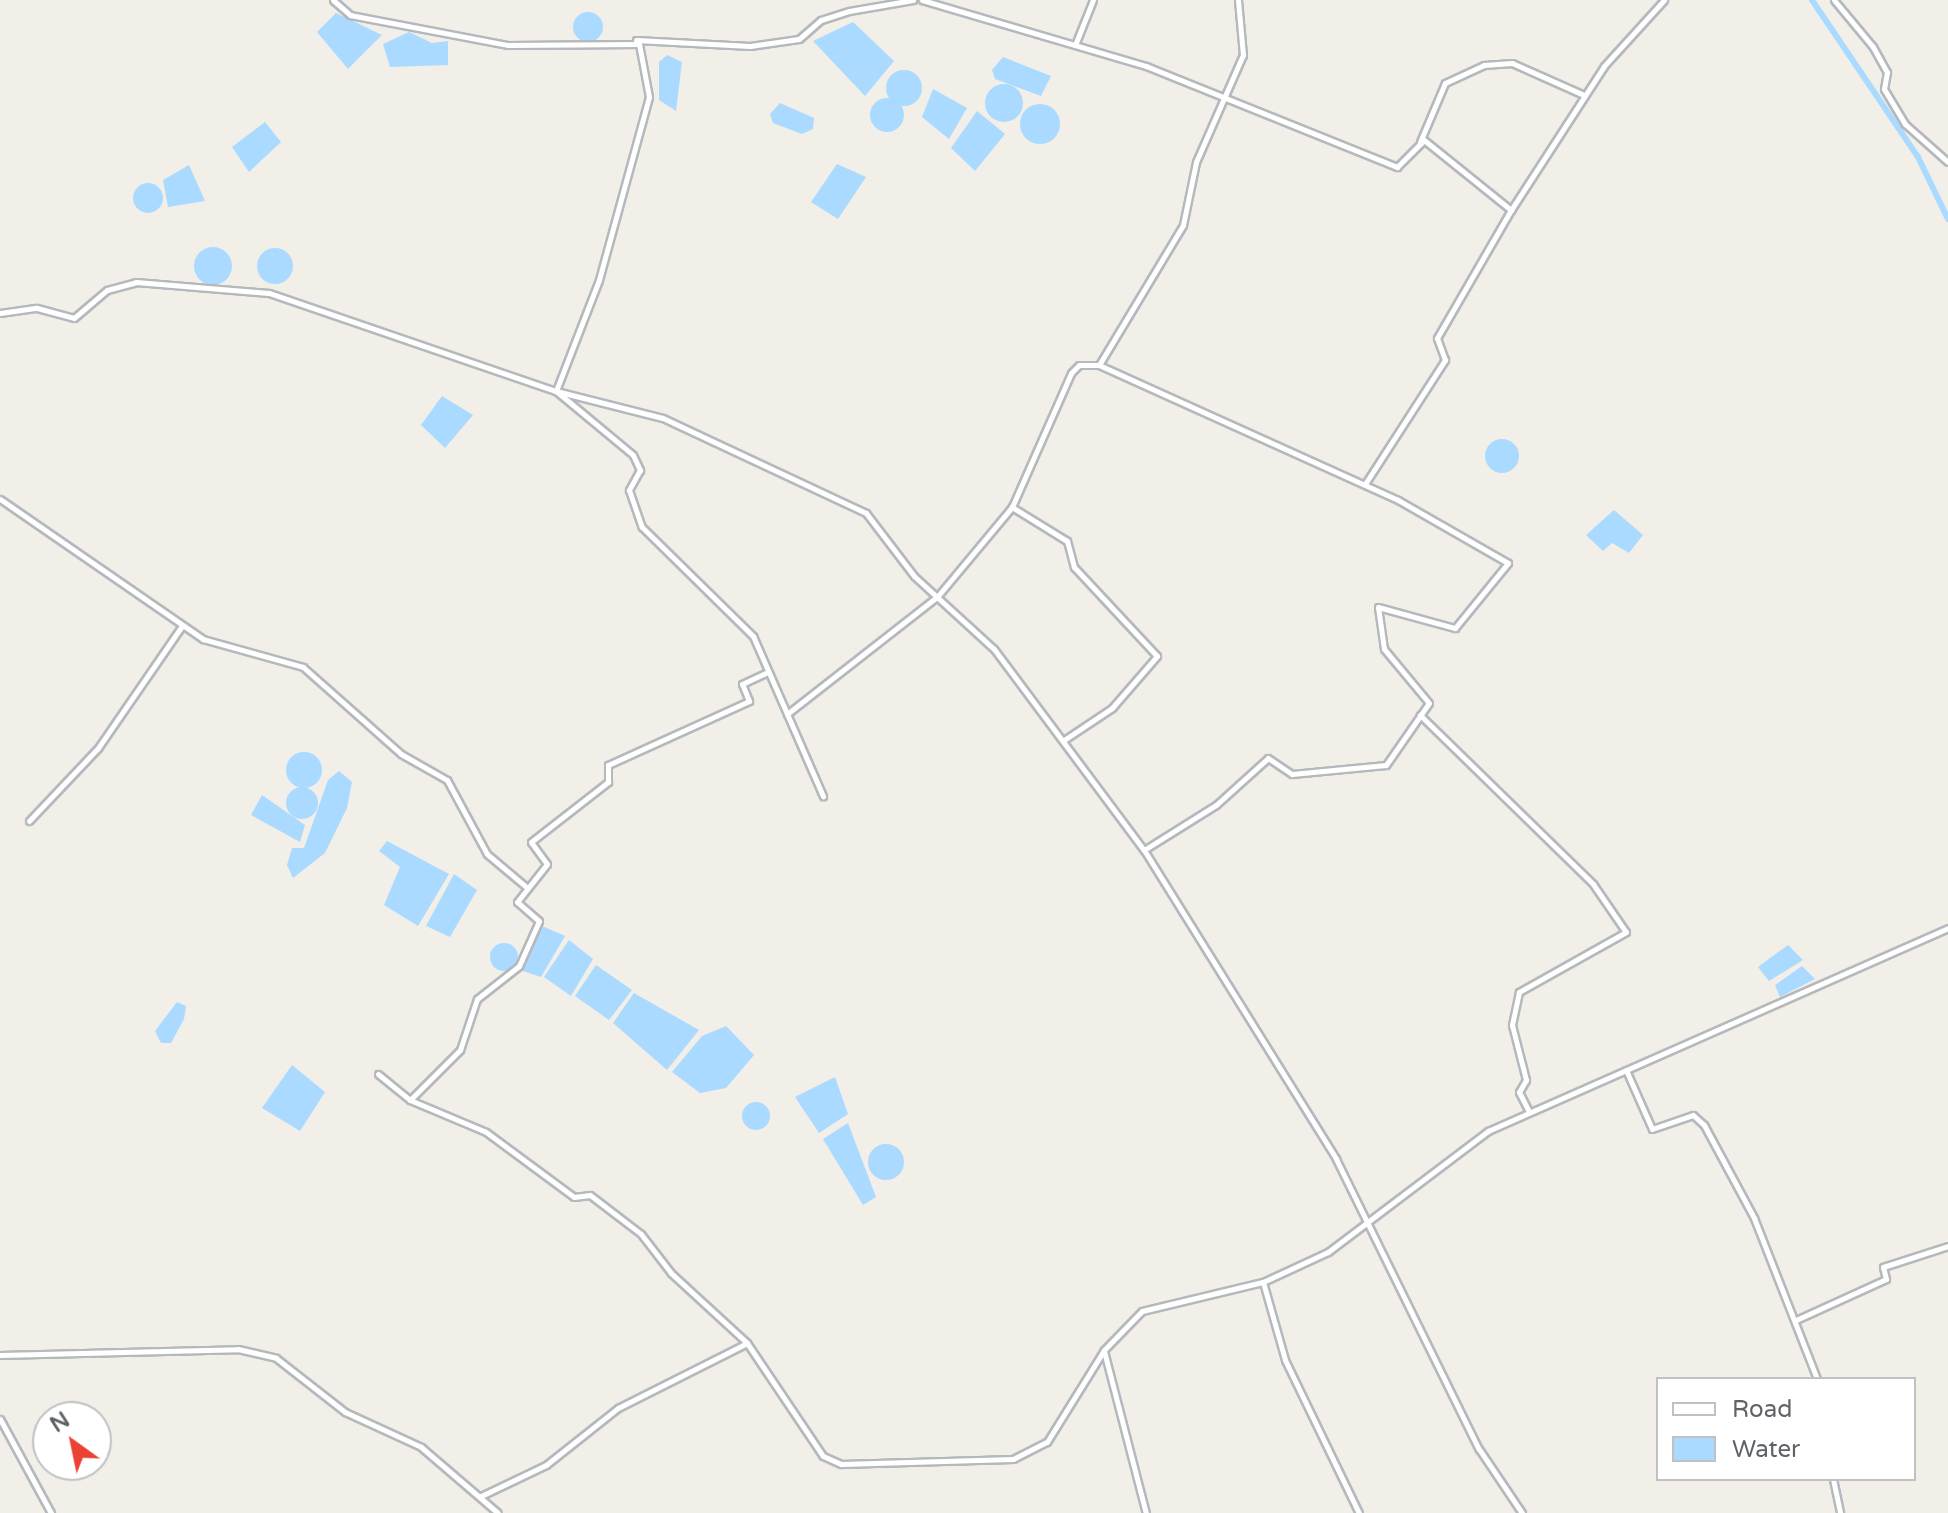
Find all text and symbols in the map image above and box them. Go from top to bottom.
legend [1656,1377,1916,1481]
text: Road [1732,1395,1792,1424]
north arrow [32,1401,112,1481]
text: N [46,1407,75,1438]
text: Water [1732,1435,1800,1464]

